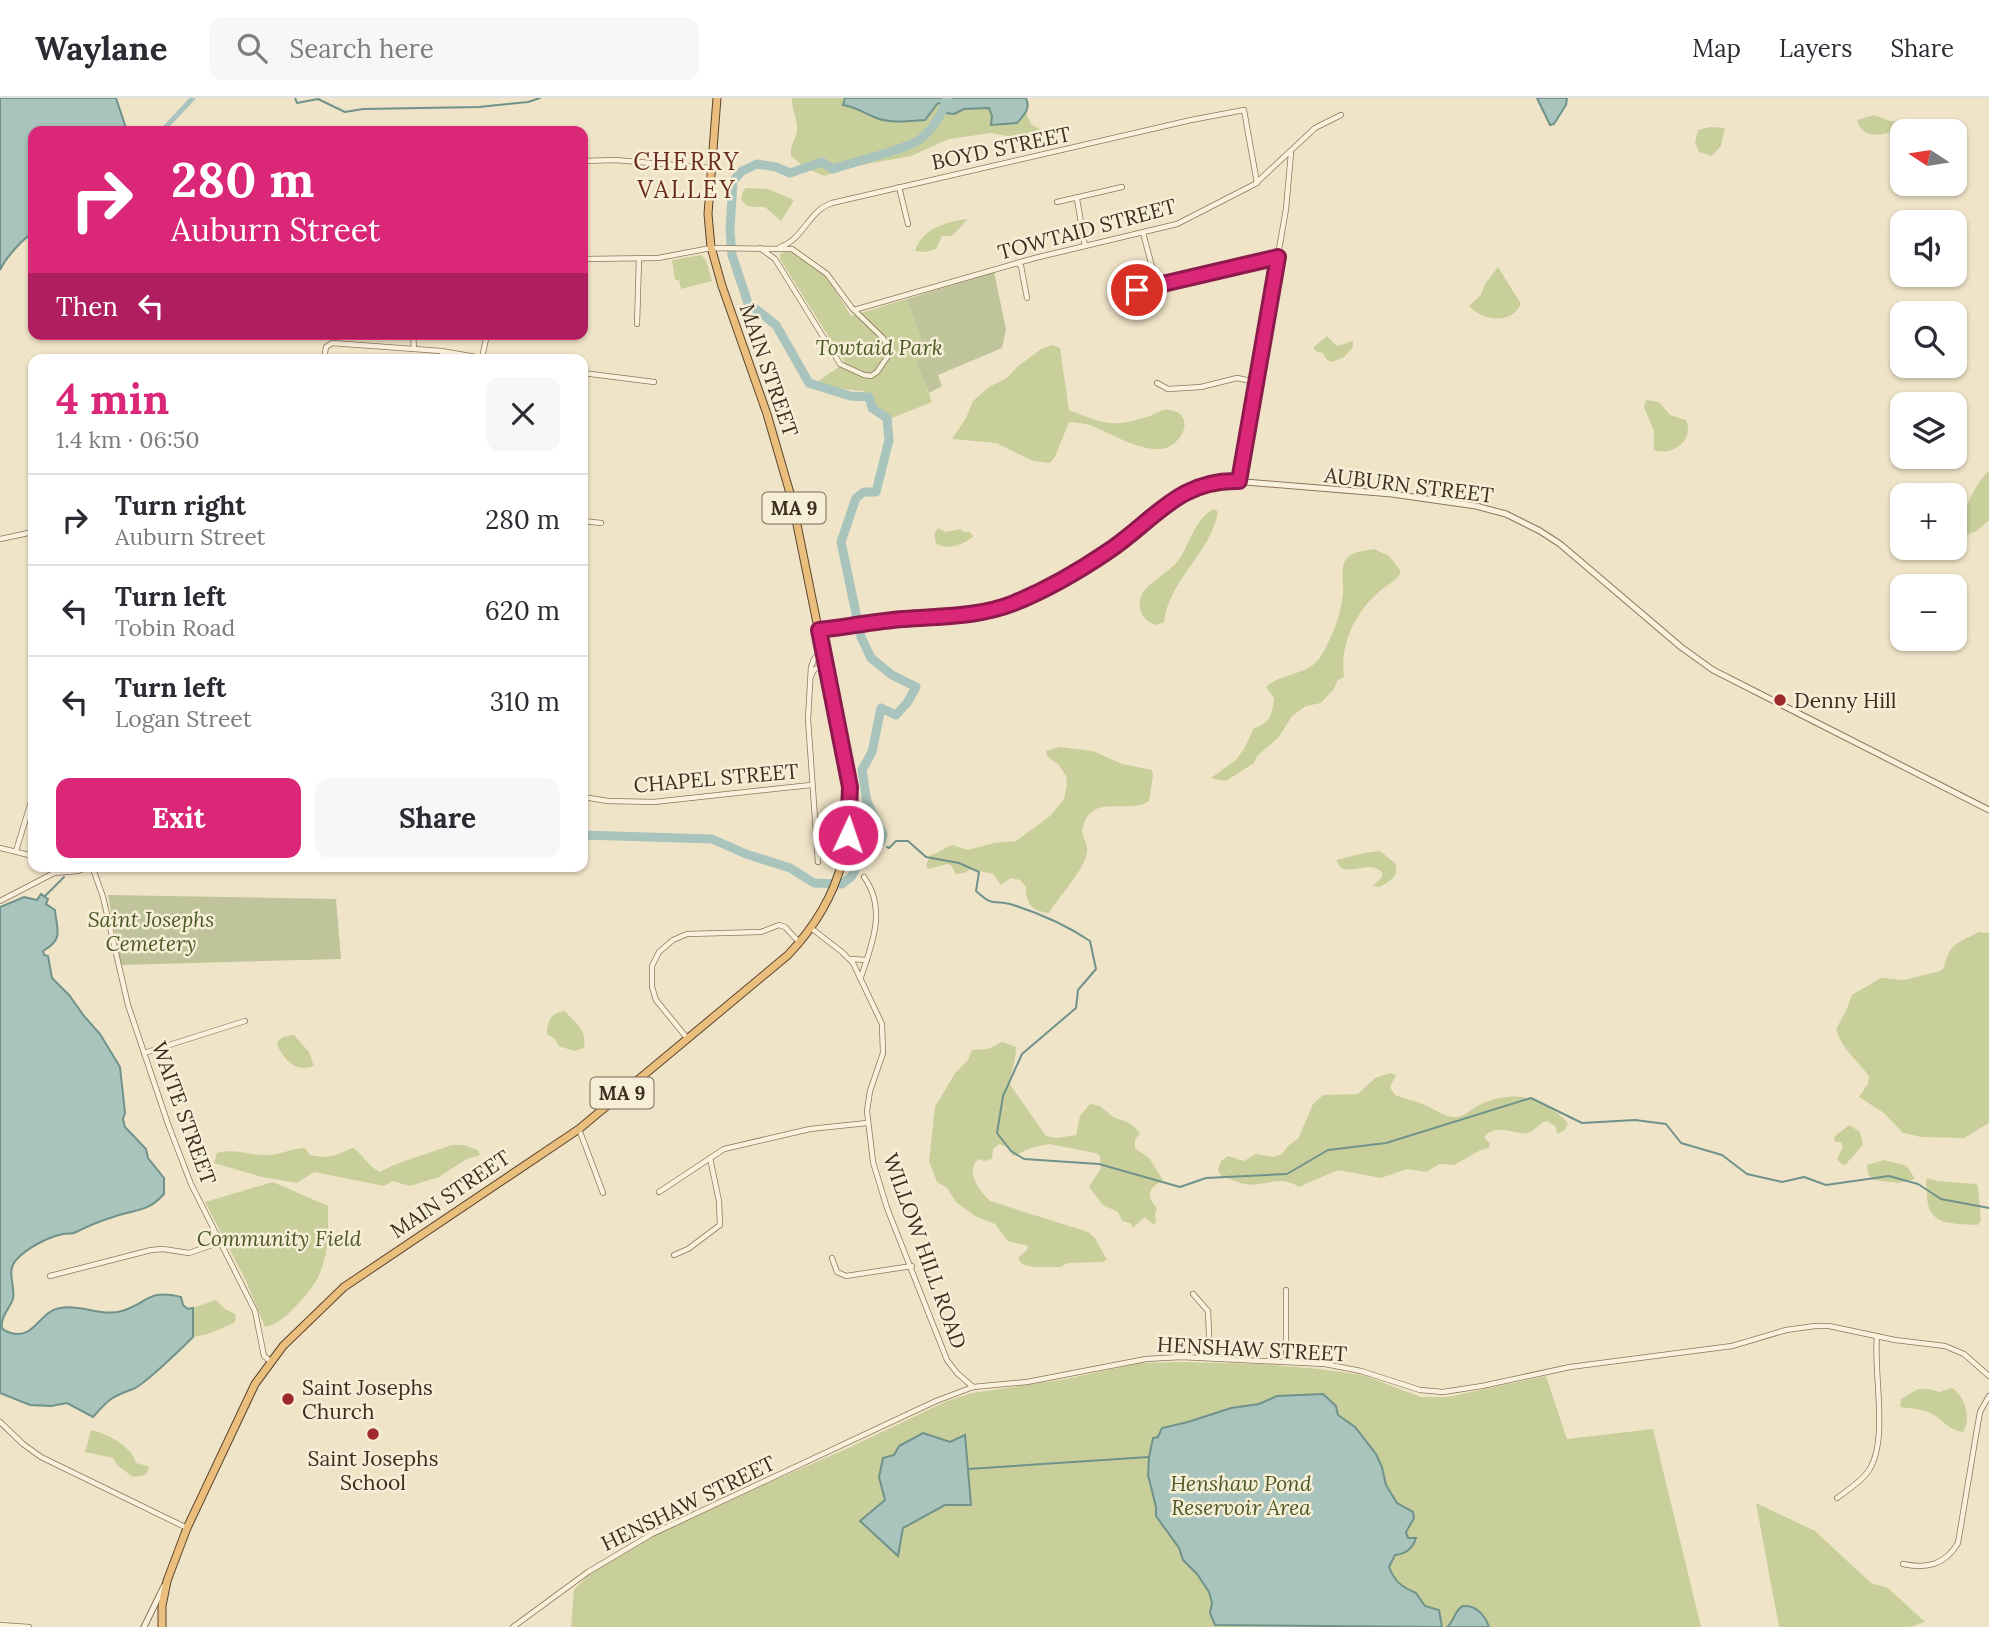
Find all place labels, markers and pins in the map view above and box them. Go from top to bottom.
pin [1107,260,1167,320]
place label: Denny Hill [1794,687,1897,714]
marker: Denny Hill [1772,692,1788,708]
place label: Saint Josephs Church [302,1374,433,1425]
marker: Saint Josephs Church [280,1391,296,1407]
marker: Saint Josephs School [365,1426,381,1442]
place label: Saint Josephs School [308,1445,438,1496]

